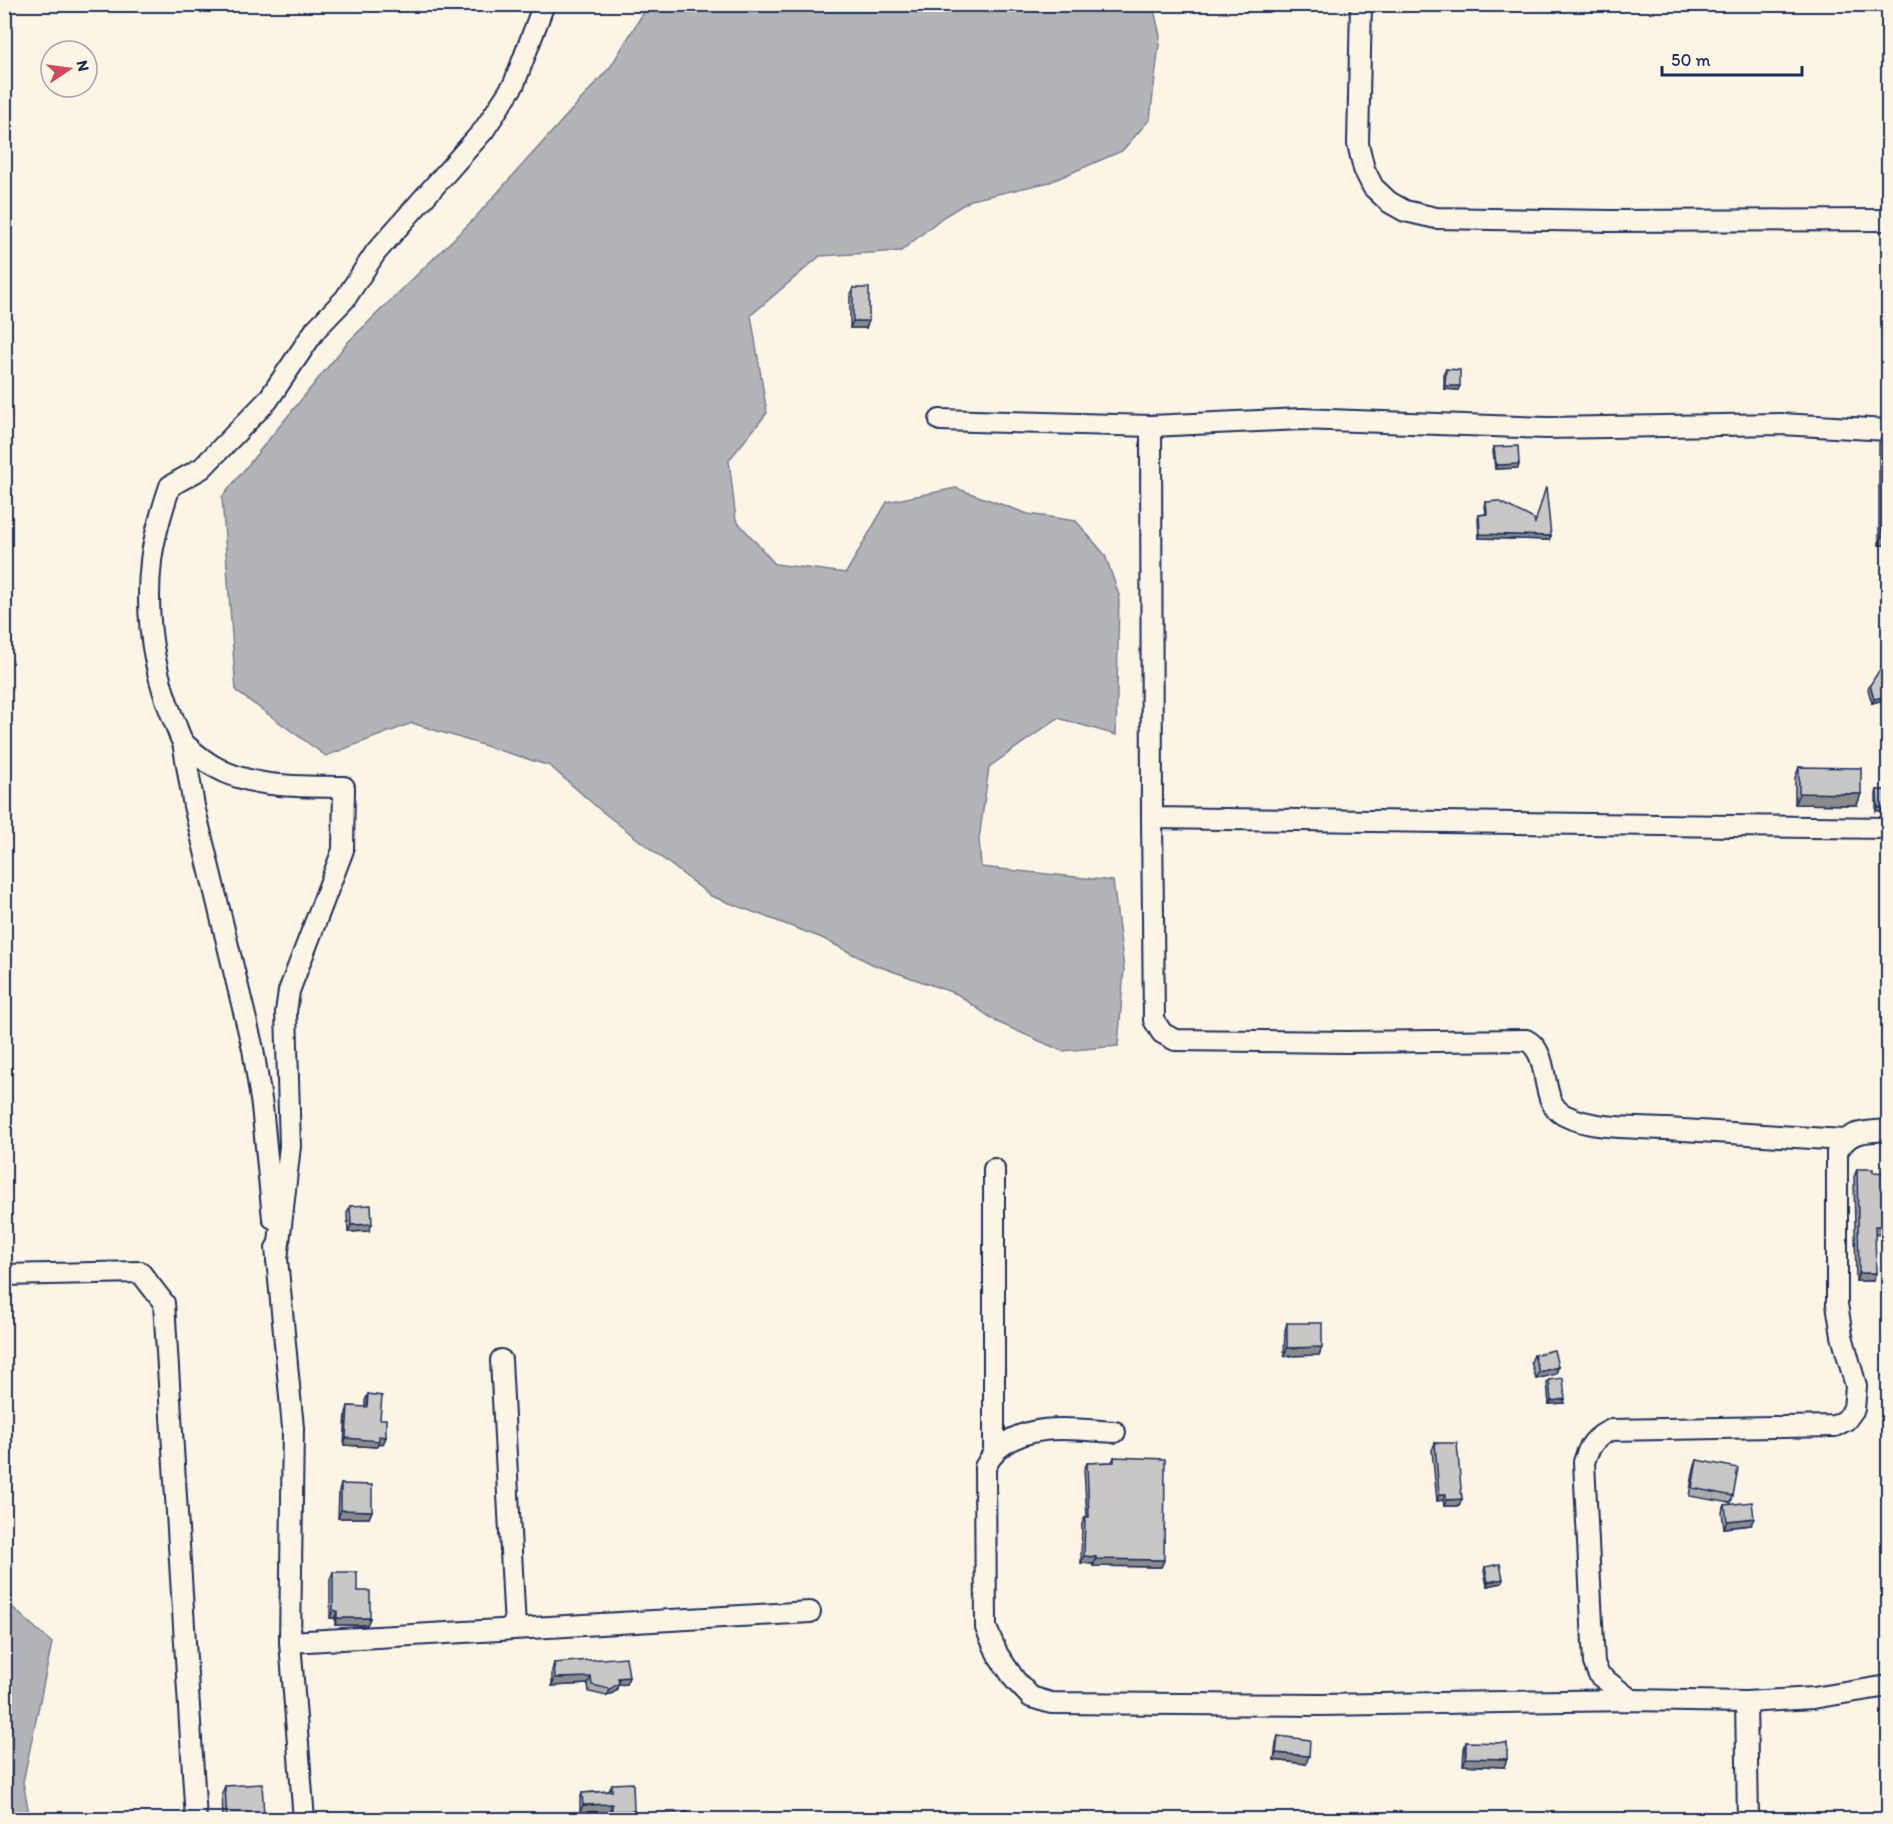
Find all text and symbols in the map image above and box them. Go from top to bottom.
north arrow [39,39,99,99]
scale bar [1662,39,1802,77]
text: 50 m [1671,49,1711,71]
text: N [73,58,94,73]

